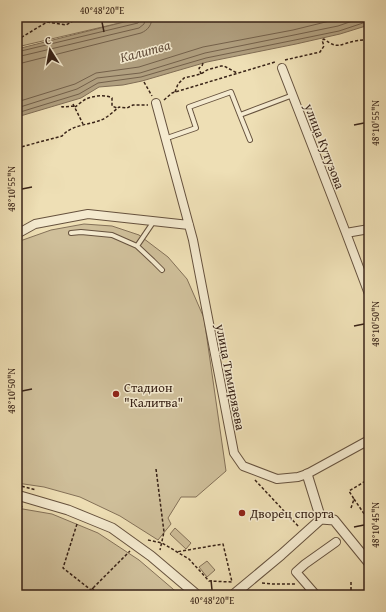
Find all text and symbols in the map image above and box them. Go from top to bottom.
text: 40°48'20"E [80,3,124,18]
north arrow [30,30,70,70]
text: С [44,32,53,49]
water label: Калитва [118,35,173,67]
street label: улица Кутузова [299,100,350,192]
text: 48°10'55"N [368,100,383,146]
text: 48°10'55"N [4,166,19,212]
text: 48°10'50"N [368,301,383,347]
street label: улица Тимирязева [211,321,250,433]
text: 48°10'50"N [4,368,19,414]
place label: Стадион "Калитва" [124,378,183,412]
marker: Стадион "Калитва" [111,389,121,399]
text: 48°10'45"N [368,502,383,548]
place label: Дворец спорта [249,504,335,523]
marker: Дворец спорта [237,508,247,518]
text: 40°48'20"E [190,593,234,608]

